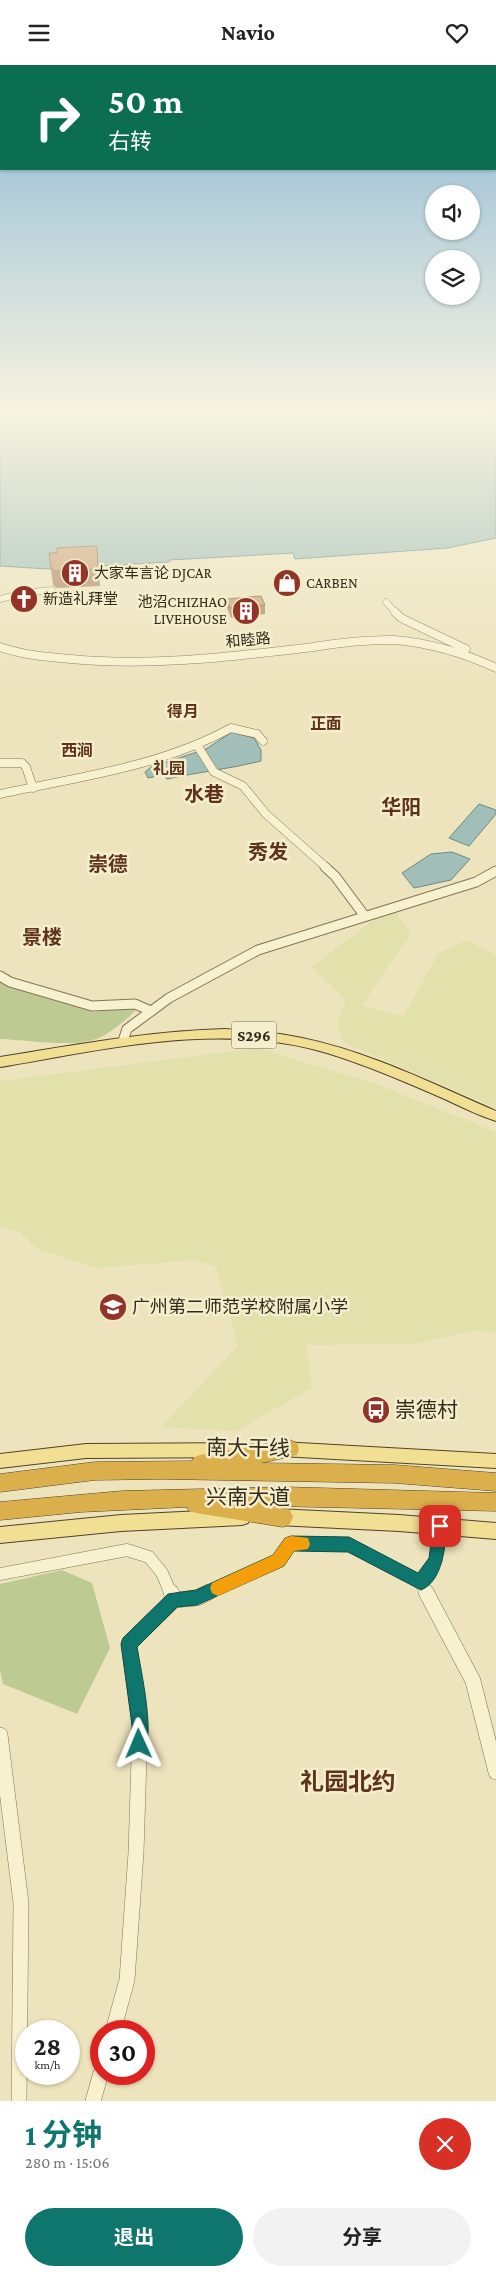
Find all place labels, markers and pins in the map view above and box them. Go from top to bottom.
building icon: 大家车言论 DJCAR [60,558,90,588]
place label: 大家车言论 DJCAR [94,565,213,582]
shop icon: CARBEN [272,568,302,598]
place label: CARBEN [306,575,358,591]
church icon: 新造礼拜堂 [9,584,39,614]
place label: 新造礼拜堂 [43,590,118,607]
place label: 池沼CHIZHAO LIVEHOUSE [138,594,227,627]
building icon: 池沼CHIZHAO LIVEHOUSE [231,596,261,626]
school or university icon: 广州第二师范学校附属小学 [98,1292,128,1322]
place label: 广州第二师范学校附属小学 [132,1297,348,1317]
bus stop icon: 崇德村 [361,1395,391,1425]
place label: 崇德村 [395,1398,458,1422]
pin [419,1505,461,1547]

